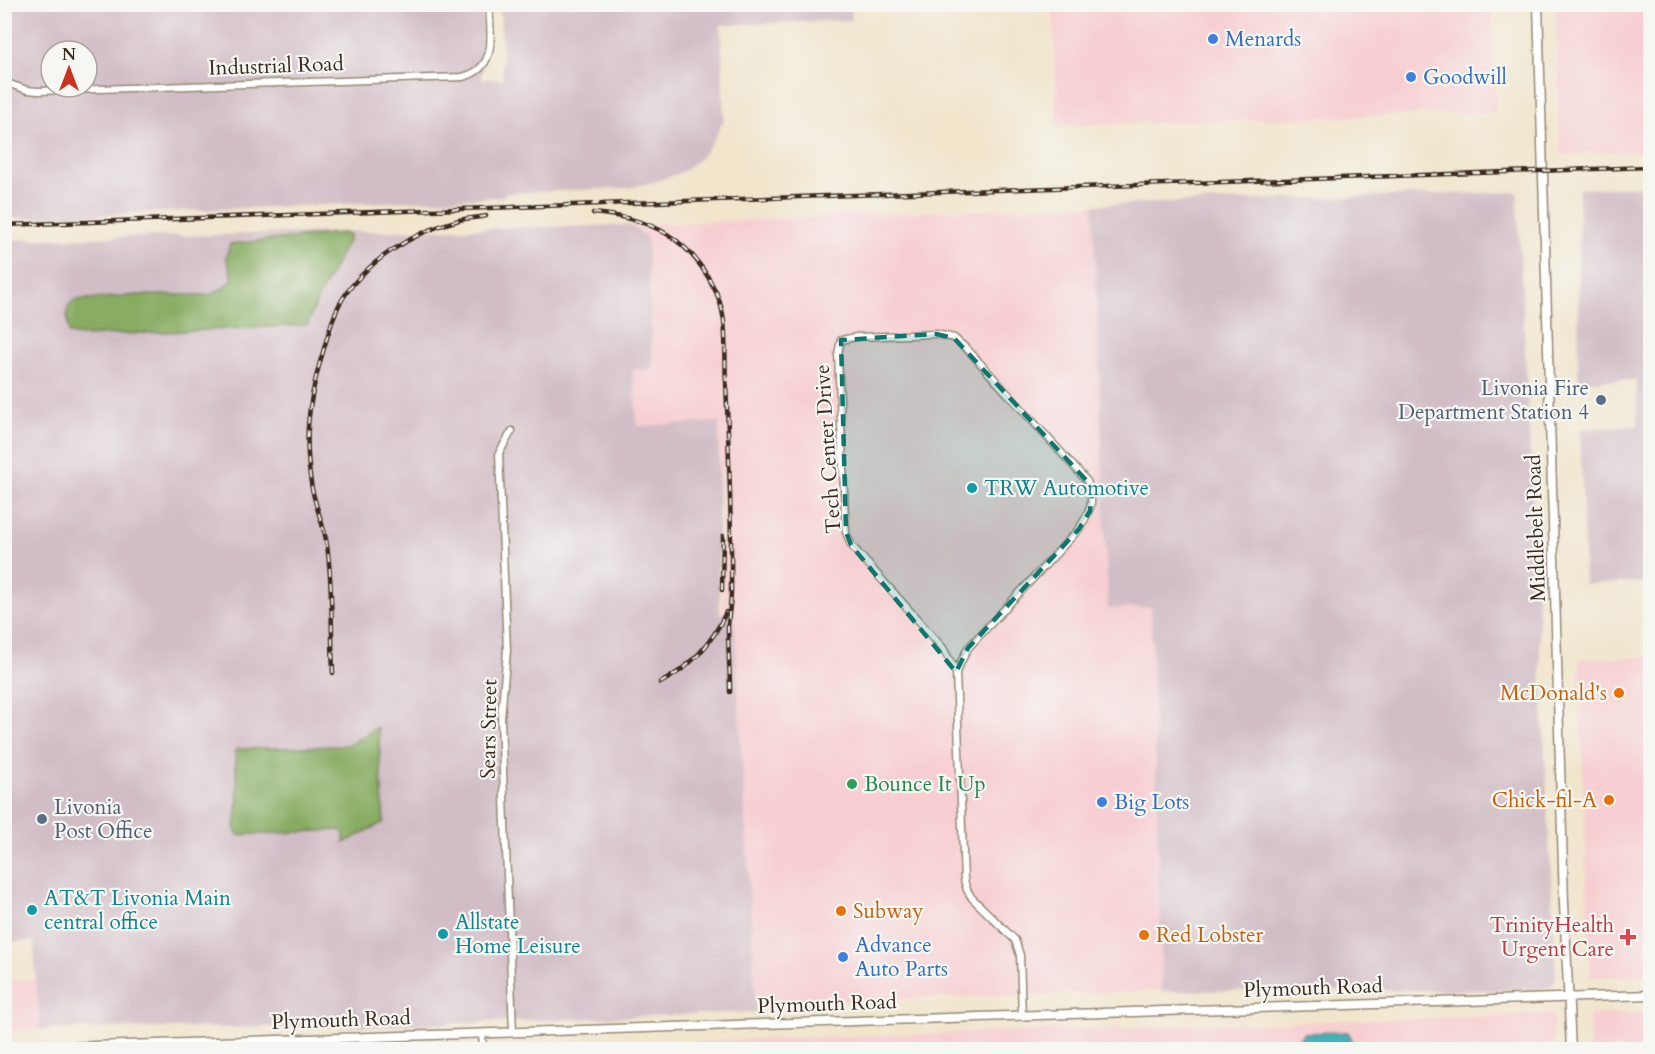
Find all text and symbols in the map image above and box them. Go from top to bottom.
place label: Menards [1225,25,1301,54]
marker: Menards [1206,32,1220,46]
north arrow [39,39,99,99]
text: N [62,44,76,66]
street label: Industrial Road [208,49,344,83]
place label: Goodwill [1423,63,1507,92]
marker: Goodwill [1404,70,1418,84]
street label: Tech Center Drive [808,363,848,535]
place label: Livonia Fire Department Station 4 [1398,374,1589,427]
marker: Livonia Fire Department Station 4 [1594,393,1608,407]
street label: Middlebelt Road [1519,454,1553,602]
place label: TRW Automotive [984,474,1149,503]
marker: TRW Automotive [965,481,979,495]
street label: Sears Street [474,678,504,779]
place label: McDonald's [1500,679,1607,708]
marker: McDonald's [1612,686,1626,700]
place label: Bounce It Up [864,770,986,799]
marker: Bounce It Up [845,777,859,791]
place label: Chick-fil-A [1492,786,1597,815]
place label: Big Lots [1114,788,1189,817]
place label: Livonia Post Office [54,793,152,846]
marker: Chick-fil-A [1602,793,1616,807]
marker: Big Lots [1095,795,1109,809]
marker: Livonia Post Office [35,812,49,826]
place label: AT&T Livonia Main central office [44,884,231,937]
place label: Subway [853,897,923,926]
marker: AT&T Livonia Main central office [25,903,39,917]
marker: Subway [834,904,848,918]
place label: Allstate Home Leisure [455,908,581,961]
place label: TrinityHealth Urgent Care [1490,911,1614,964]
place label: Red Lobster [1156,921,1263,950]
marker: Allstate Home Leisure [436,927,450,941]
marker: Red Lobster [1137,928,1151,942]
marker: TrinityHealth Urgent Care [1619,928,1637,946]
place label: Advance Auto Parts [855,931,948,984]
marker: Advance Auto Parts [836,950,850,964]
street label: Plymouth Road [1243,971,1383,1005]
street label: Plymouth Road [757,987,897,1021]
street label: Plymouth Road [271,1003,411,1037]

